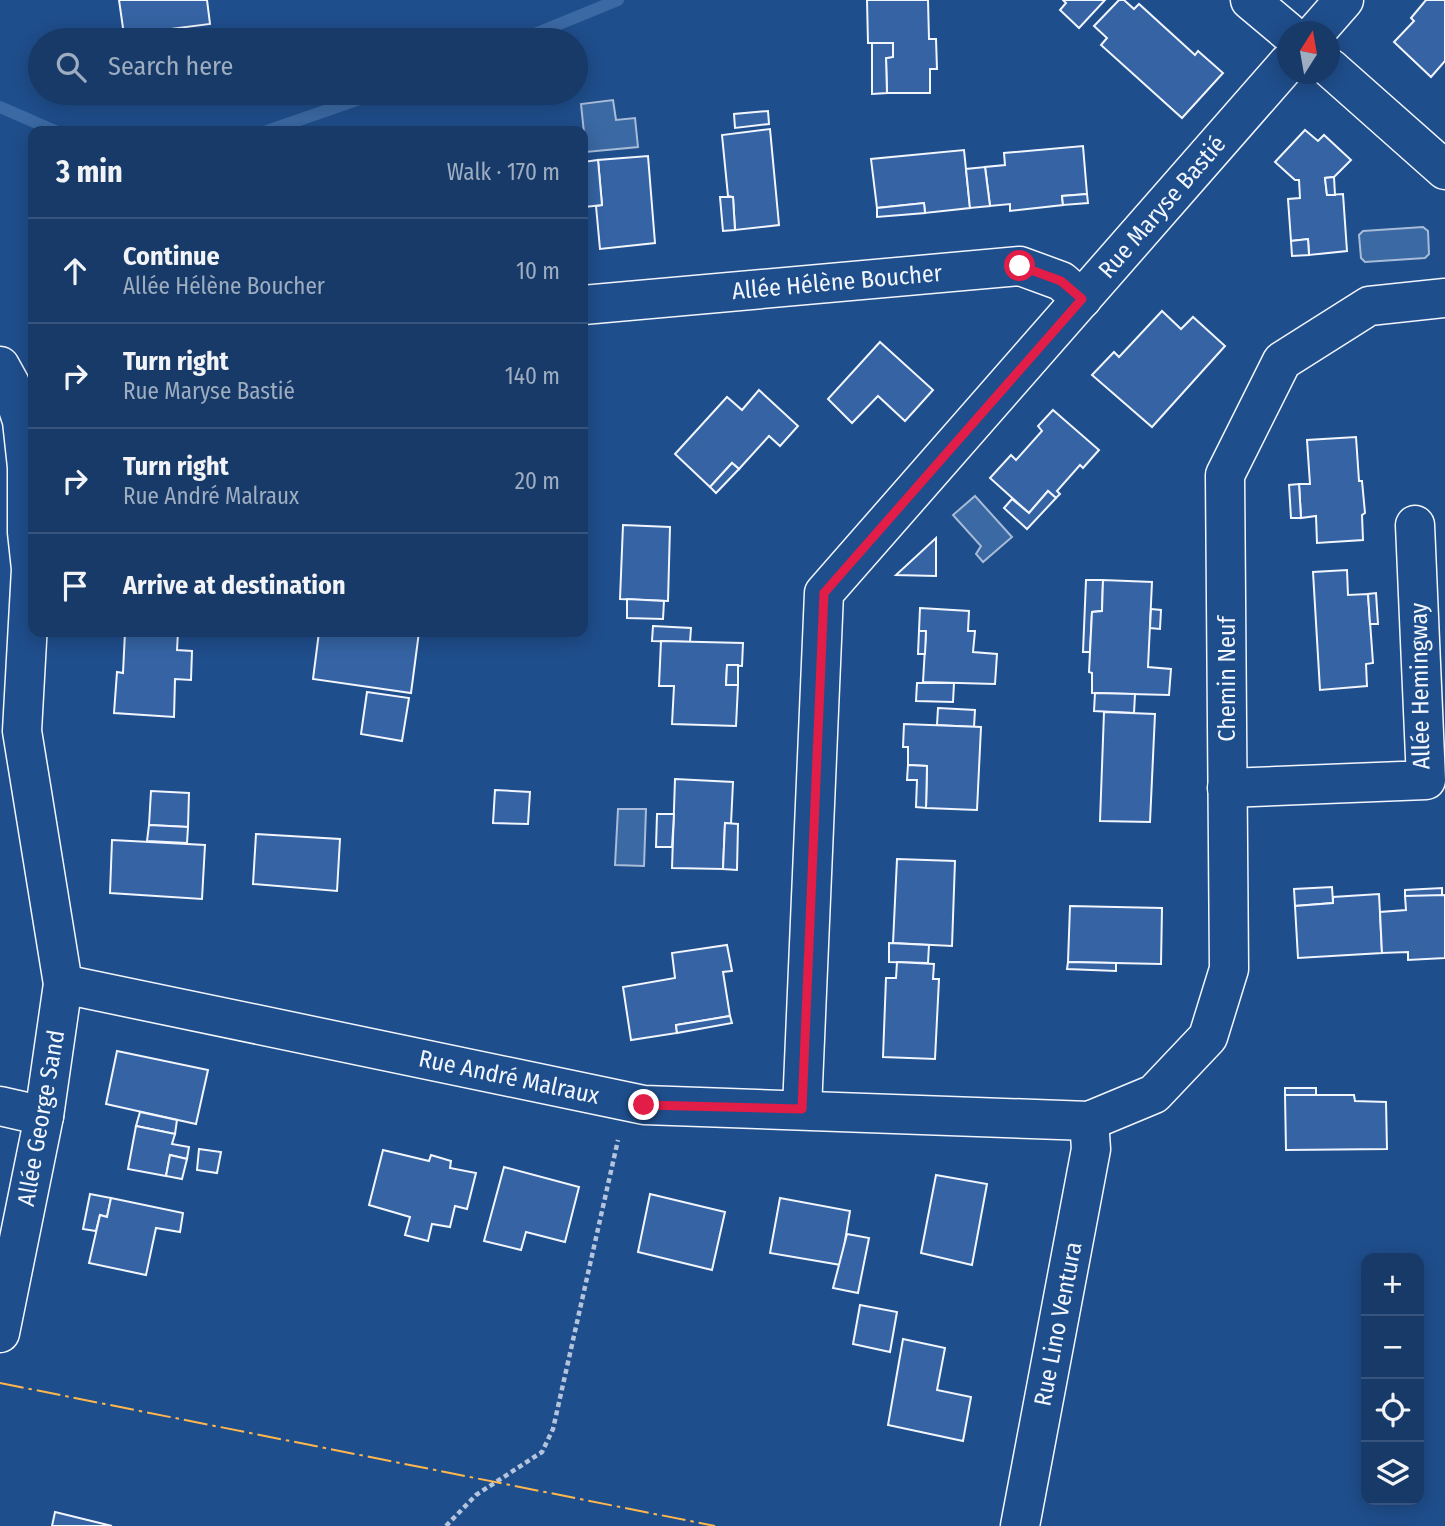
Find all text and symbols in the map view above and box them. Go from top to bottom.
north arrow [1277,21,1340,84]
search box [28,28,588,105]
icon: search [52,48,90,86]
text: Search here [108,51,233,82]
street label: Rue Maryse Bastié [1093,130,1231,284]
text: 3 min [56,154,123,190]
text: Walk · 170 m [447,158,560,186]
text: Continue [123,241,220,272]
route start [1004,250,1035,281]
icon: ahead [56,252,94,290]
text: 10 m [516,257,560,285]
street label: Allée Hélène Boucher [731,259,944,305]
text: Allée Hélène Boucher [123,272,325,300]
text: Turn right [123,346,229,377]
icon: right [56,357,94,395]
text: 140 m [505,362,560,390]
text: Rue Maryse Bastié [123,377,295,405]
text: Turn right [123,451,229,482]
icon: right [56,462,94,500]
text: 20 m [515,467,560,495]
text: Rue André Malraux [123,482,299,510]
icon: arrive [56,567,94,605]
text: Arrive at destination [123,570,346,601]
street label: Allée Hemingway [1405,602,1435,770]
street label: Chemin Neuf [1213,615,1241,742]
street label: Allée George Sand [12,1028,70,1208]
street label: Rue André Malraux [416,1044,602,1110]
route end [628,1089,659,1120]
street label: Rue Lino Ventura [1028,1240,1088,1408]
map controls [1361,1253,1424,1505]
button: + [1361,1253,1424,1316]
button: − [1361,1316,1424,1379]
button: locate [1361,1379,1424,1442]
button: layers [1361,1442,1424,1505]

